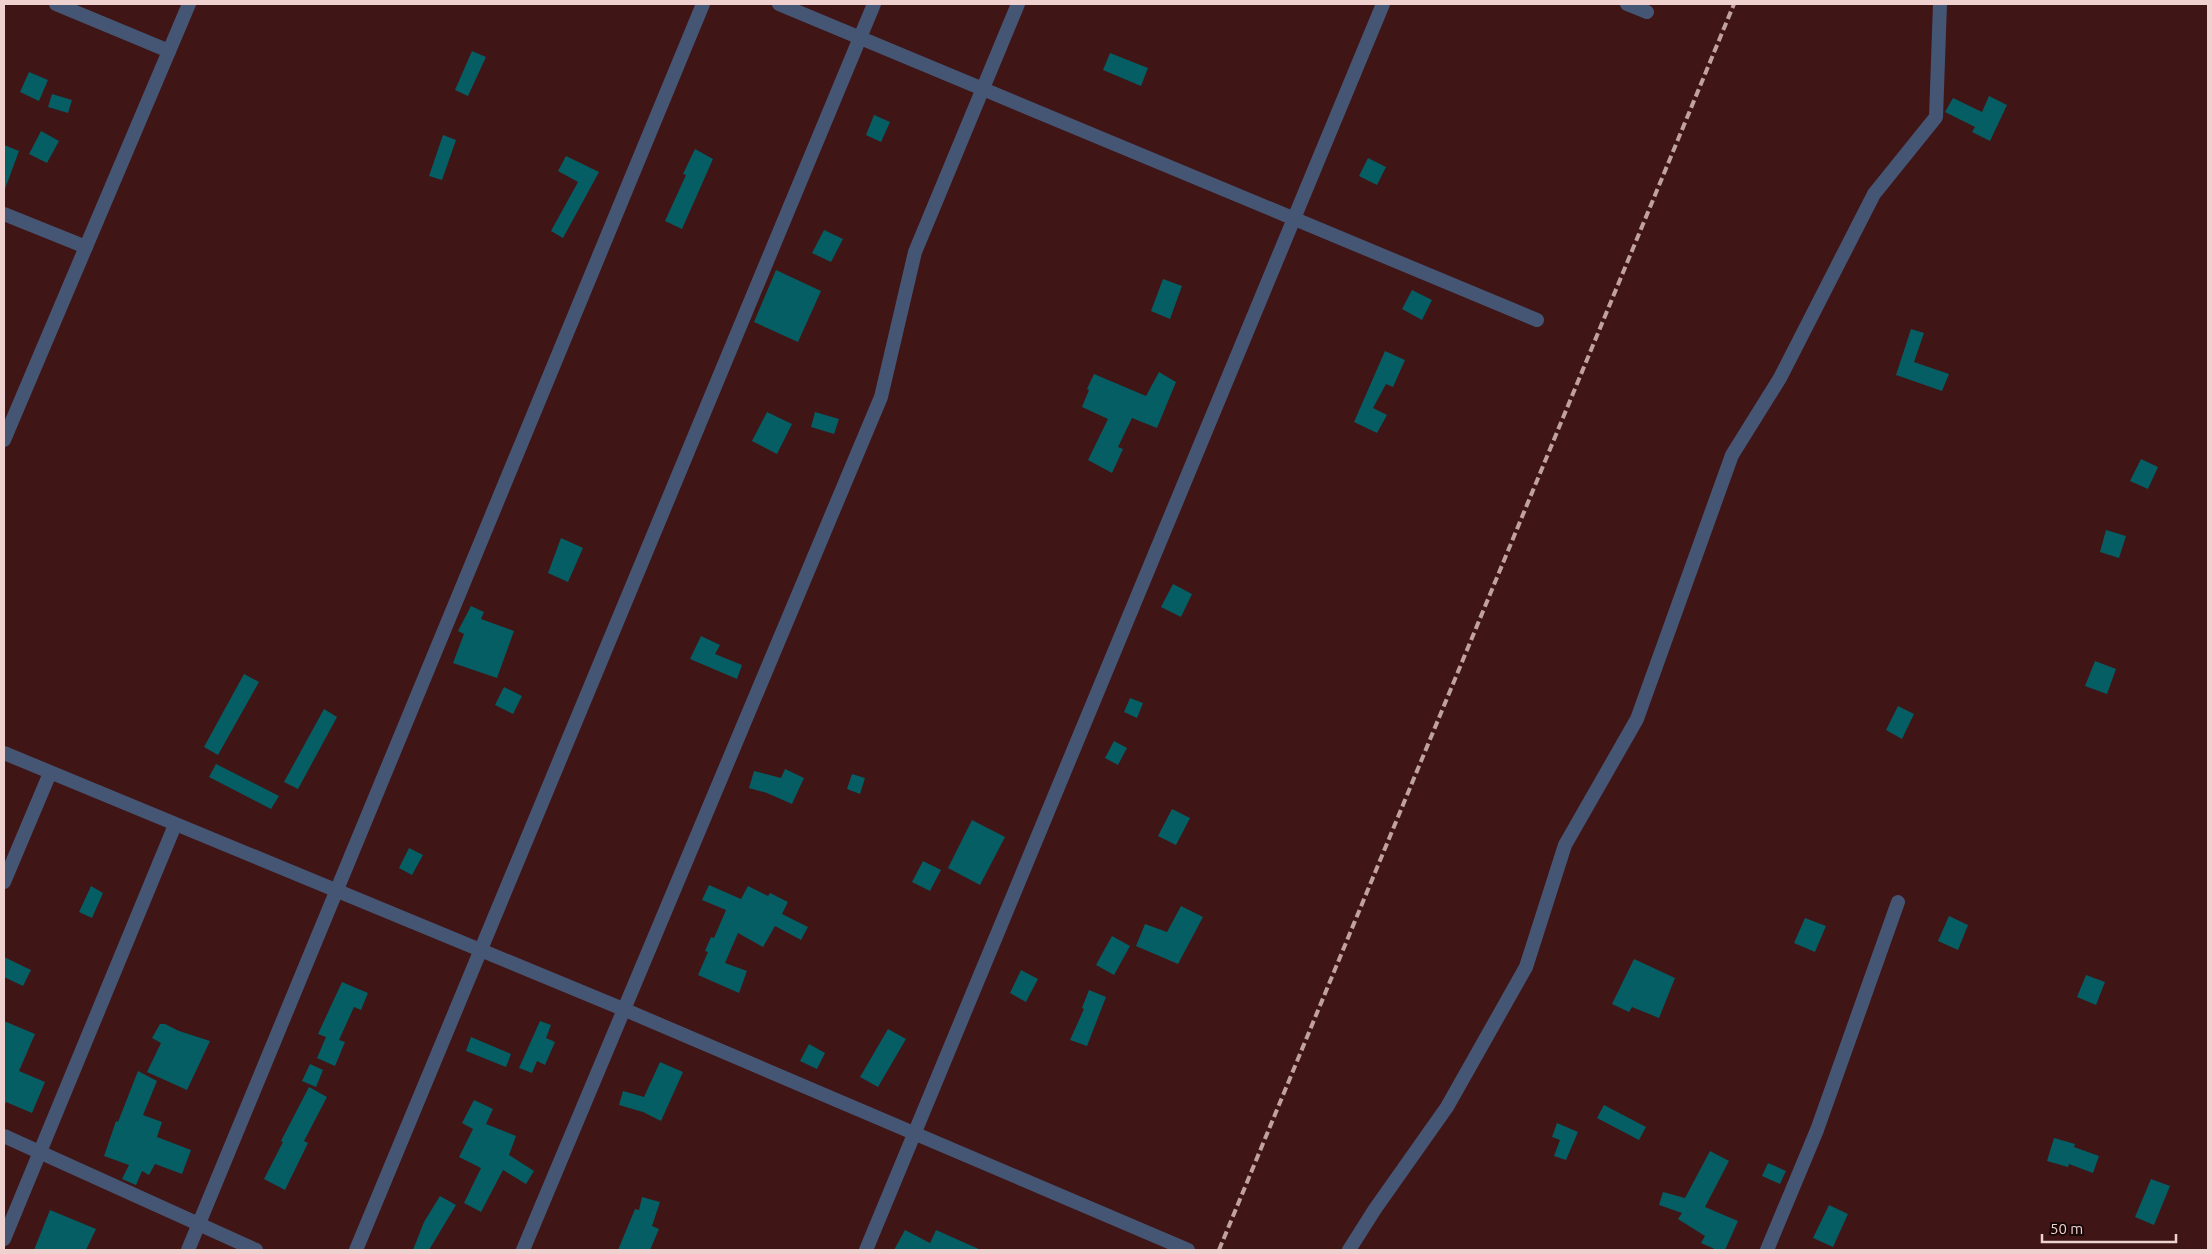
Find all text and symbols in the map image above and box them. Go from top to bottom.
scale bar [2042,1212,2176,1244]
text: 50 m [2050,1220,2083,1237]

